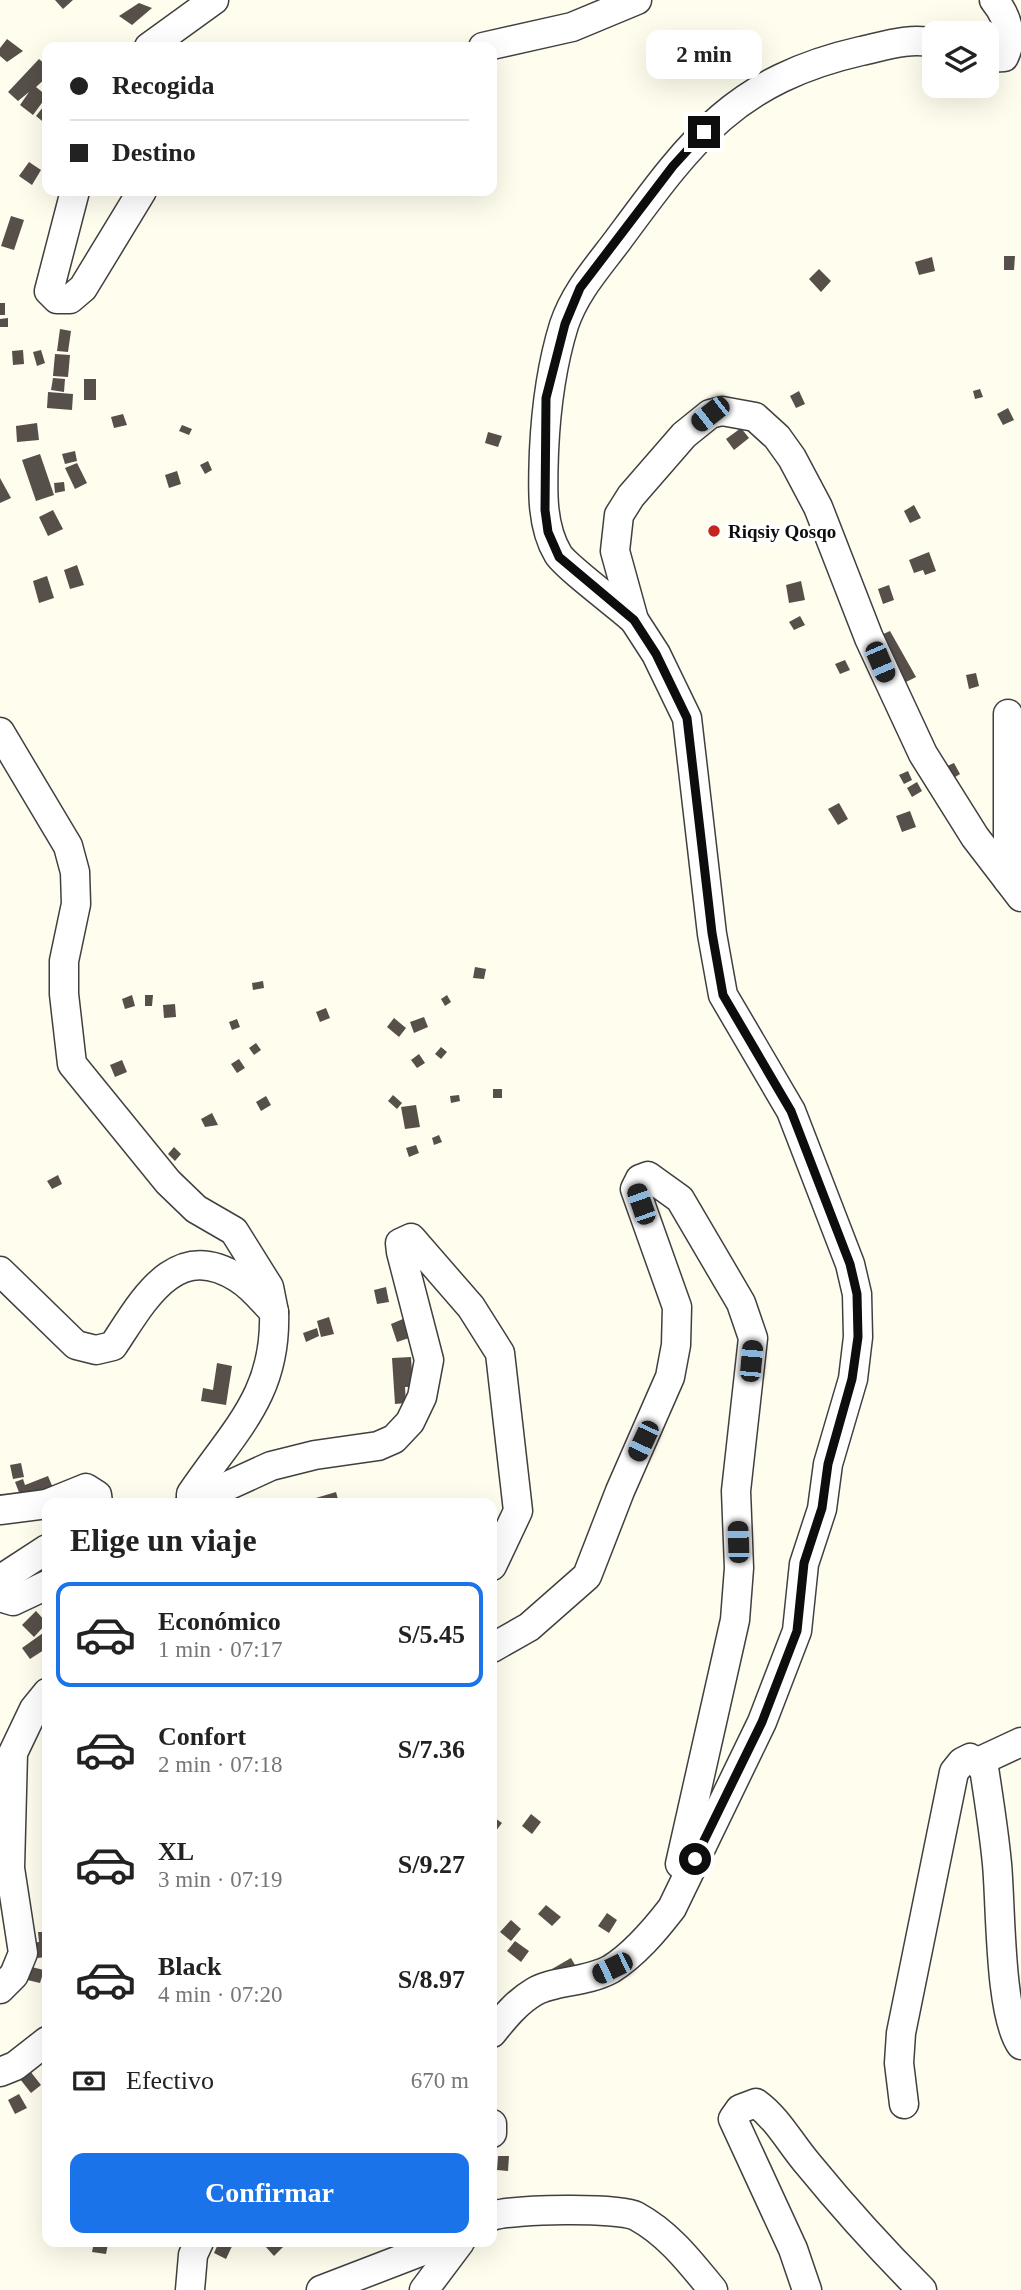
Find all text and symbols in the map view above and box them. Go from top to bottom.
map controls [922,21,999,98]
button: layers [922,21,999,98]
callout: 2 min [646,31,762,80]
text: 2 min [676,42,732,67]
text: Recogida [112,71,215,100]
route end [688,116,720,148]
text: Destino [112,138,196,167]
car [687,393,734,435]
place label: Riqsiy Qosqo [728,521,836,542]
marker: Riqsiy Qosqo [706,523,722,539]
car [863,639,898,685]
car [625,1181,658,1227]
car [739,1339,764,1383]
car [625,1418,662,1464]
car [727,1521,750,1563]
text: Elige un viaje [70,1522,257,1558]
icon: car [74,1603,137,1666]
text: Económico [158,1607,281,1636]
text: S/5.45 [398,1620,465,1649]
text: 1 min · 07:17 [158,1637,283,1662]
icon: car [74,1718,137,1781]
text: Confort [158,1722,246,1751]
text: S/7.36 [398,1735,465,1764]
text: 2 min · 07:18 [158,1752,283,1777]
icon: car [74,1833,137,1896]
text: XL [158,1837,194,1866]
route start [679,1843,711,1875]
text: S/9.27 [398,1850,465,1879]
text: 3 min · 07:19 [158,1867,283,1892]
icon: car [74,1948,137,2011]
car [589,1949,636,1987]
text: Black [158,1952,222,1981]
text: S/8.97 [398,1965,465,1994]
text: 4 min · 07:20 [158,1982,283,2007]
icon: cash [70,2062,108,2100]
text: Efectivo [126,2066,214,2095]
text: 670 m [411,2068,469,2093]
button: Confirmar [70,2153,469,2233]

